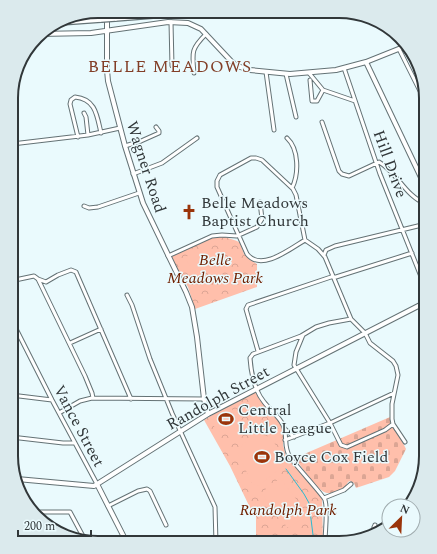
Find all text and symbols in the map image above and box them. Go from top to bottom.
district label: BELLE MEADOWS [88,54,252,80]
street label: Wagner Road [120,118,172,216]
street label: Hill Drive [367,127,413,201]
place label: Belle Meadows Baptist Church [201,191,309,233]
church icon: Belle Meadows Baptist Church [180,203,198,221]
park label: Belle Meadows Park [167,248,264,290]
street label: Randolph Street [162,360,274,436]
street label: Vance Street [47,381,111,471]
place label: Central Little League [238,398,332,440]
sports icon: Central Little League [217,410,235,428]
place label: Boyce Cox Field [274,445,389,469]
sports icon: Boyce Cox Field [253,448,271,466]
park label: Randolph Park [239,498,337,522]
north arrow [381,498,421,538]
text: N [397,500,412,519]
scale bar [18,512,91,538]
text: 200 m [24,517,55,536]

